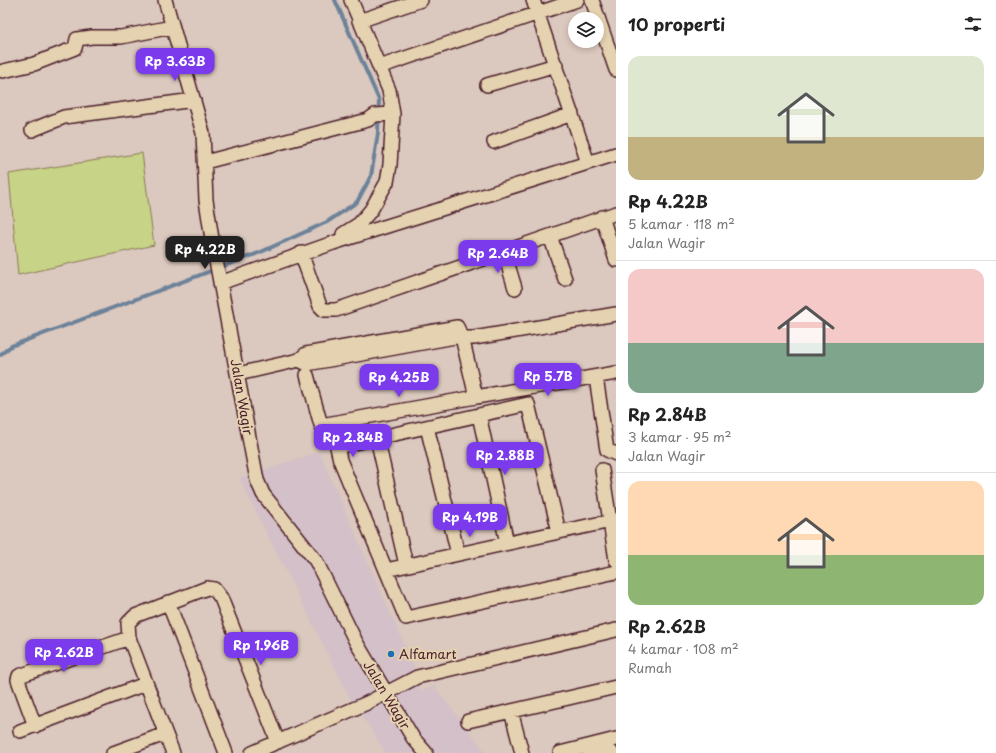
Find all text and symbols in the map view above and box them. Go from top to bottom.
text: 10 properti [628,11,725,37]
map controls [568,12,604,48]
button: layers [568,12,604,48]
icon: filters [962,13,984,35]
pin: Rp 3.63B [134,48,216,82]
text: Rp 3.63B [145,51,205,70]
icon: home [770,82,842,154]
text: Rp 4.22B [628,188,708,214]
text: 5 kamar · 118 m² [628,214,735,233]
text: Jalan Wagir [628,233,705,252]
pin: Rp 4.22B [164,236,246,270]
text: Rp 4.22B [174,239,236,258]
pin: Rp 2.64B [457,240,539,274]
text: Rp 2.64B [467,243,529,262]
icon: home [770,295,842,367]
street label: Jalan Wagir [226,357,259,437]
pin: Rp 5.7B [511,363,585,397]
pin: Rp 4.25B [358,364,440,398]
text: Rp 5.7B [523,366,573,385]
text: Rp 4.25B [369,367,429,386]
text: Rp 2.84B [628,401,707,427]
pin: Rp 2.84B [312,424,394,458]
text: Rp 2.84B [323,427,383,446]
text: 3 kamar · 95 m² [628,427,731,446]
pin: Rp 2.88B [464,442,546,476]
text: Rp 2.88B [476,445,534,464]
text: Jalan Wagir [628,446,705,465]
pin: Rp 4.19B [429,504,511,538]
text: Rp 4.19B [442,507,498,526]
icon: home [770,507,842,579]
text: Rp 2.62B [628,613,706,639]
pin: Rp 1.96B [220,632,302,666]
text: Rp 1.96B [233,635,289,654]
pin: Rp 2.62B [23,639,105,673]
text: 4 kamar · 108 m² [628,639,739,658]
text: Rp 2.62B [34,642,94,661]
place label: Alfamart [399,644,457,663]
marker: Alfamart [386,649,396,659]
street label: Jalan Wagir [359,657,415,733]
text: Rumah [628,658,672,677]

